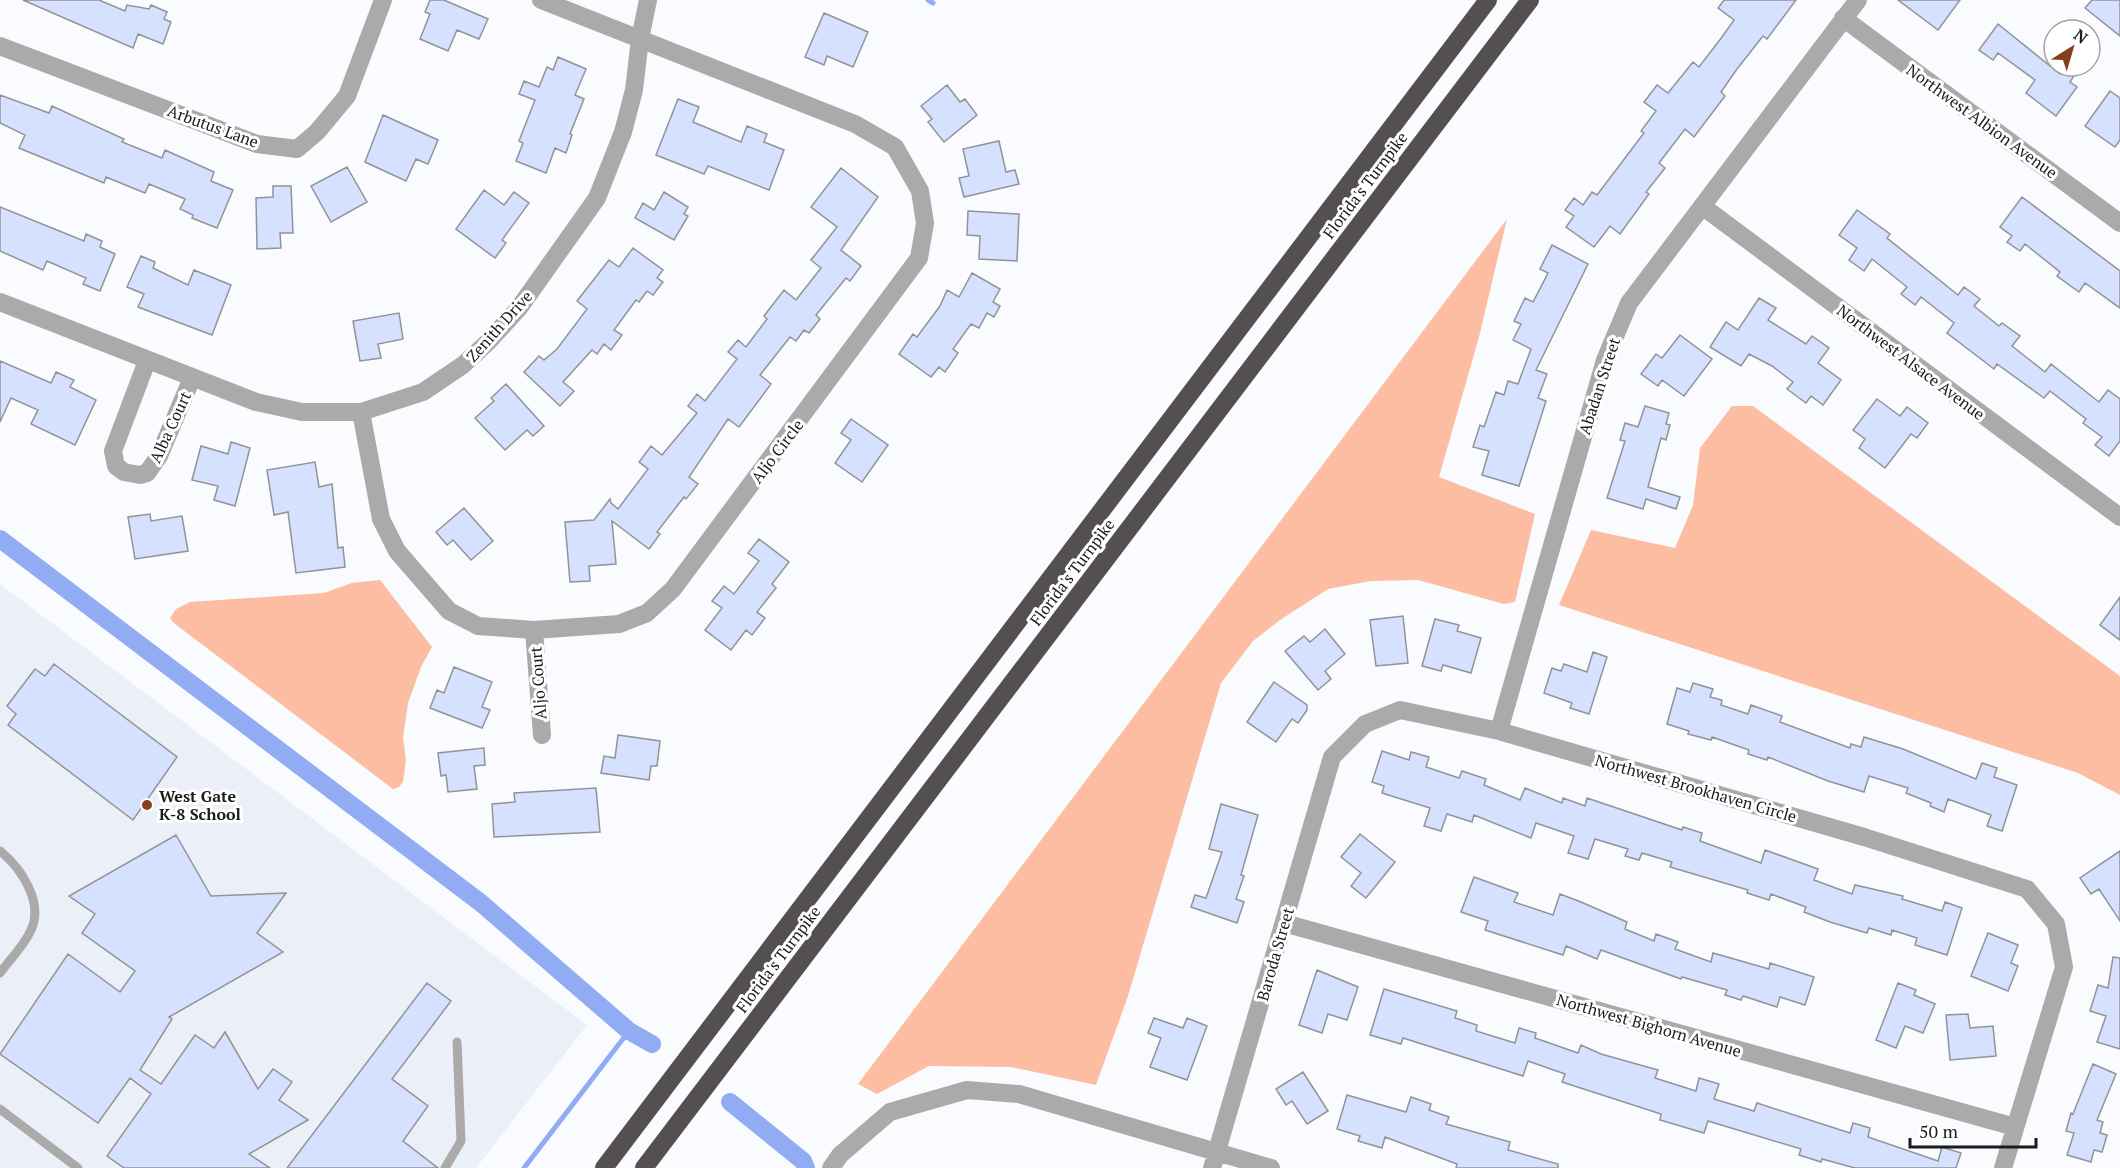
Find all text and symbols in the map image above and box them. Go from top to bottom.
north arrow [2042,18,2102,78]
text: N [2070,24,2092,48]
street label: Northwest Albion Avenue [1902,59,2062,183]
street label: Arbutus Lane [164,99,262,153]
street label: Florida's Turnpike [1318,127,1412,243]
street label: Zenith Drive [461,286,537,366]
street label: Northwest Alsace Avenue [1833,299,1989,425]
street label: Abadan Street [1573,335,1625,437]
street label: Alba Court [144,388,196,466]
street label: Aljo Circle [746,415,808,487]
street label: Florida's Turnpike [1025,514,1119,630]
street label: Aljo Court [524,646,552,720]
street label: Northwest Brookhaven Circle [1593,749,1799,827]
place label: West Gate K-8 School [159,785,241,825]
marker: West Gate K-8 School [140,798,154,812]
street label: Florida's Turnpike [731,901,825,1017]
street label: Baroda Street [1251,905,1299,1003]
street label: Northwest Bighorn Avenue [1554,988,1744,1062]
scale bar [1910,1111,2036,1149]
text: 50 m [1919,1119,1959,1143]

